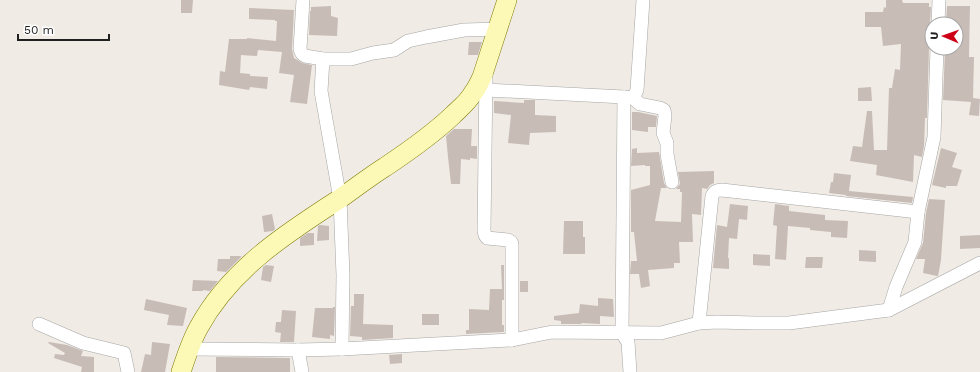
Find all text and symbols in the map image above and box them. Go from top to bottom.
scale bar [18,16,109,42]
north arrow [924,16,964,56]
text: 50 m [24,23,54,37]
text: U [928,31,941,40]

